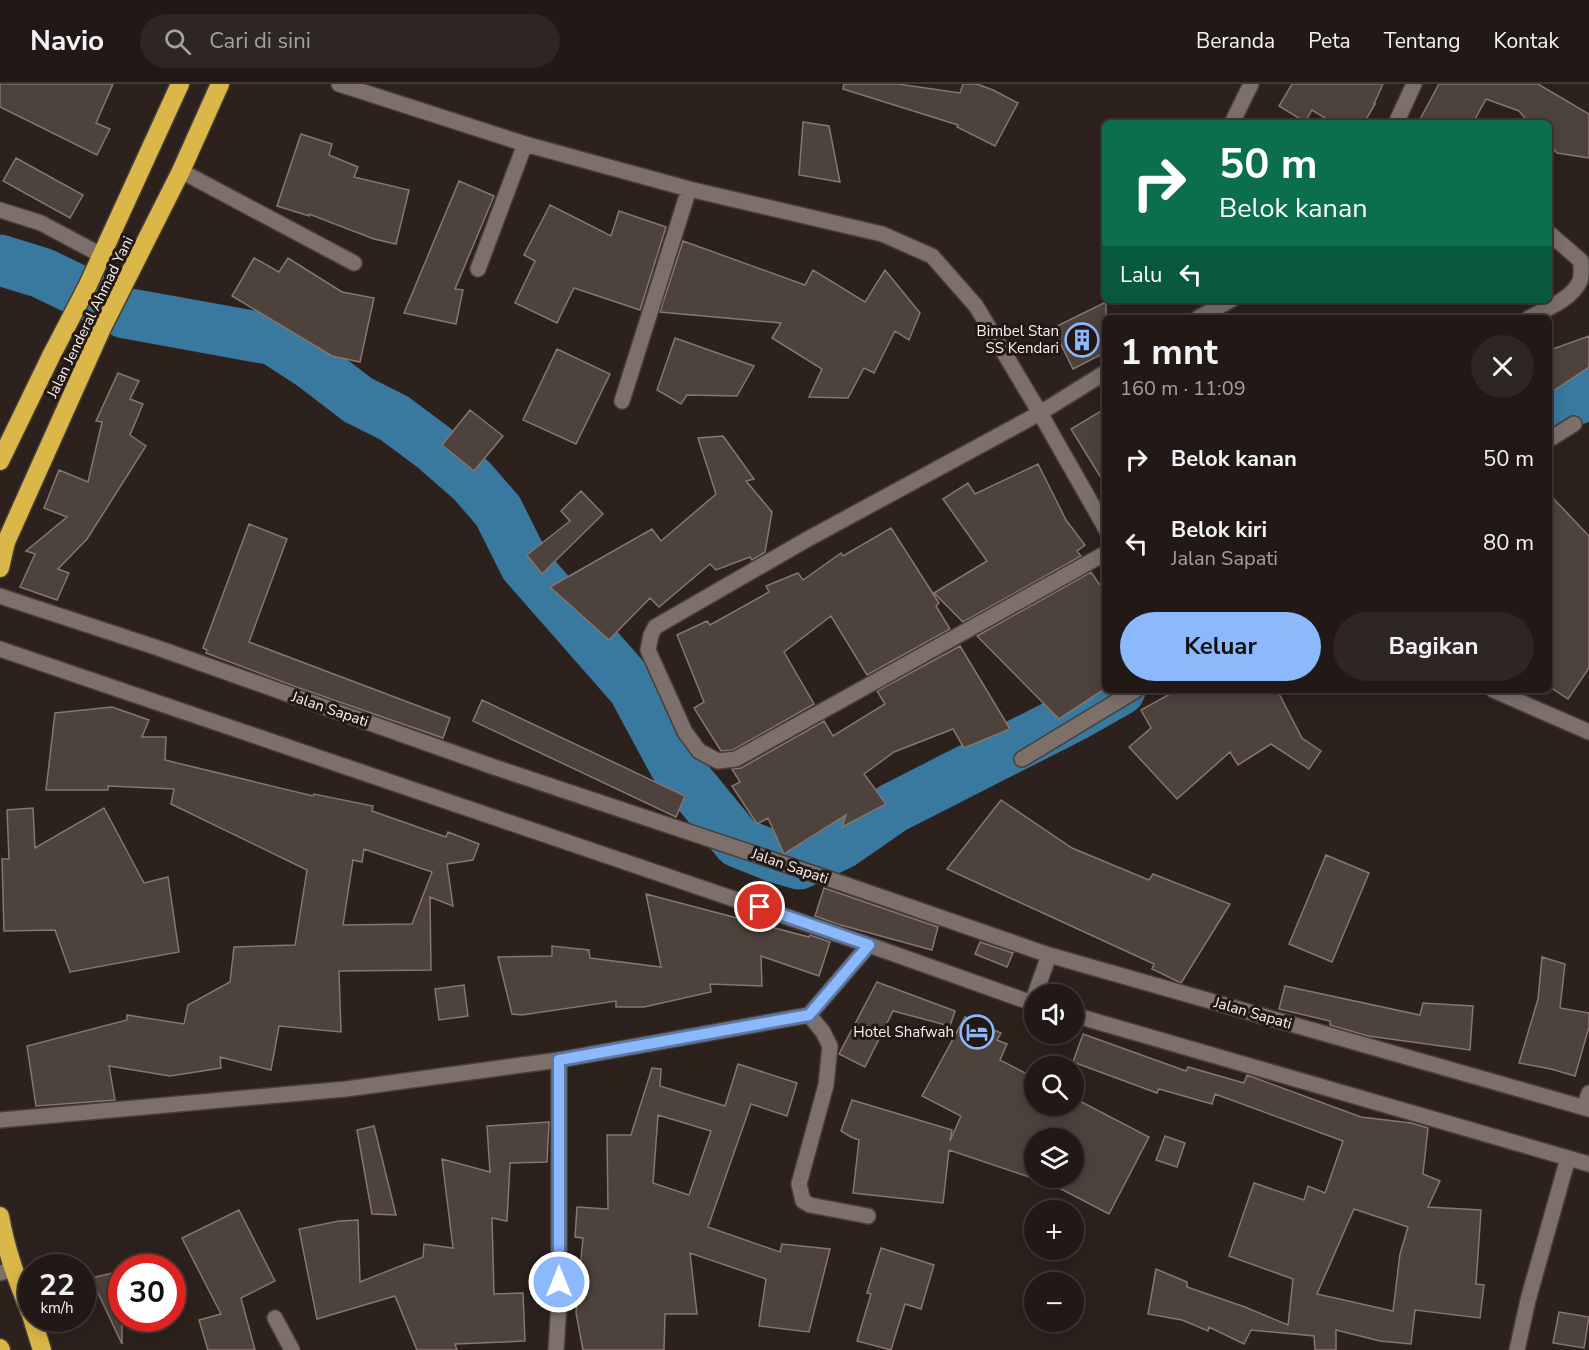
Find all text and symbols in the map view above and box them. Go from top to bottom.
search box [140,14,560,68]
text: Navio [30,22,104,60]
icon: search [161,25,194,58]
text: Cari di sini [209,26,311,56]
text: Beranda [1196,27,1275,55]
text: Peta [1308,27,1351,55]
text: Tentang [1384,27,1461,55]
text: Kontak [1494,27,1559,55]
text: 50 m [1219,136,1318,193]
icon: right [1120,144,1198,222]
text: Belok kanan [1219,190,1368,227]
street label: Jalan Jenderal Ahmad Yani [42,233,138,402]
icon: left [1174,258,1207,291]
text: Lalu [1120,260,1162,290]
place label: Bimbel Stan SS Kendari [977,321,1059,358]
building icon: Bimbel Stan SS Kendari [1064,322,1100,358]
text: 1 mnt [1120,328,1218,377]
button: close [1471,335,1534,398]
text: 160 m · 11:09 [1120,375,1246,402]
icon: right [1120,443,1153,476]
text: Belok kanan [1171,444,1297,474]
text: 50 m [1483,444,1534,474]
text: Belok kiri [1171,515,1267,545]
icon: left [1120,527,1153,560]
text: 80 m [1483,528,1534,558]
text: Jalan Sapati [1171,545,1278,572]
button: Keluar [1120,612,1321,681]
button: Bagikan [1333,612,1534,681]
street label: Jalan Sapati [288,686,371,732]
street label: Jalan Sapati [748,843,831,889]
pin [734,881,785,932]
icon: arrive [743,890,776,923]
map controls [1024,984,1084,1332]
button: sound [1024,984,1084,1044]
street label: Jalan Sapati [1211,992,1294,1034]
hotel icon: Hotel Shafwah [959,1014,995,1050]
place label: Hotel Shafwah [853,1022,954,1042]
button: search [1024,1056,1084,1116]
button: layers [1024,1128,1084,1188]
button: + [1024,1200,1084,1260]
position arrow [527,1250,591,1314]
speed limit sign: 30 [108,1254,186,1332]
text: 22 [39,1265,75,1306]
button: − [1024,1272,1084,1332]
text: km/h [40,1298,74,1318]

